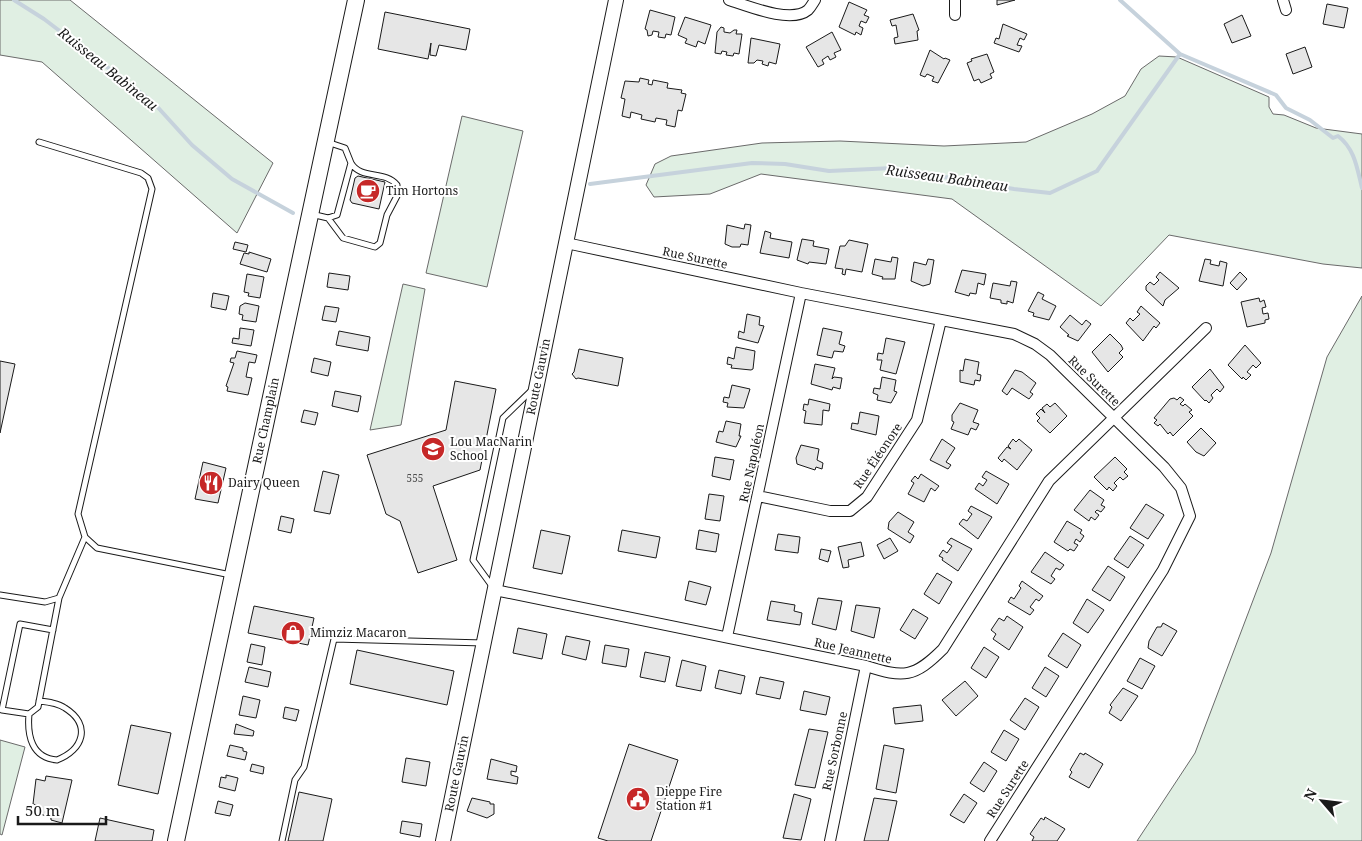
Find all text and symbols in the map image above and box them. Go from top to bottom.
water label: Ruisseau Babineau [54,22,163,115]
water label: Ruisseau Babineau [884,159,1010,196]
cafe icon: Tim Hortons [355,178,381,204]
place label: Tim Hortons [386,182,458,199]
street label: Rue Surette [661,242,729,273]
street label: Route Gauvin [522,337,554,416]
street label: Rue Surette [1065,352,1124,410]
street label: Rue Champlain [248,376,283,465]
street label: Rue Éléonore [849,419,906,492]
street label: Rue Napoléon [735,422,768,504]
place label: Lou MacNarin School [450,433,532,464]
school or university icon: Lou MacNarin School [420,436,446,462]
restaurant icon: Dairy Queen [198,470,224,496]
house number: 555 [407,471,423,485]
place label: Dairy Queen [228,474,300,491]
shop icon: Mimziz Macaron [280,620,306,646]
place label: Mimziz Macaron [310,624,407,641]
street label: Rue Jeannette [813,633,894,668]
street label: Rue Sorbonne [818,710,851,792]
street label: Route Gauvin [440,733,473,813]
street label: Rue Surette [982,756,1033,821]
north arrow [1297,776,1347,826]
place label: Dieppe Fire Station #1 [656,783,722,814]
text: N [1299,785,1321,804]
public building icon: Dieppe Fire Station #1 [625,786,651,812]
scale bar [18,794,105,826]
text: 50 m [25,800,60,820]

